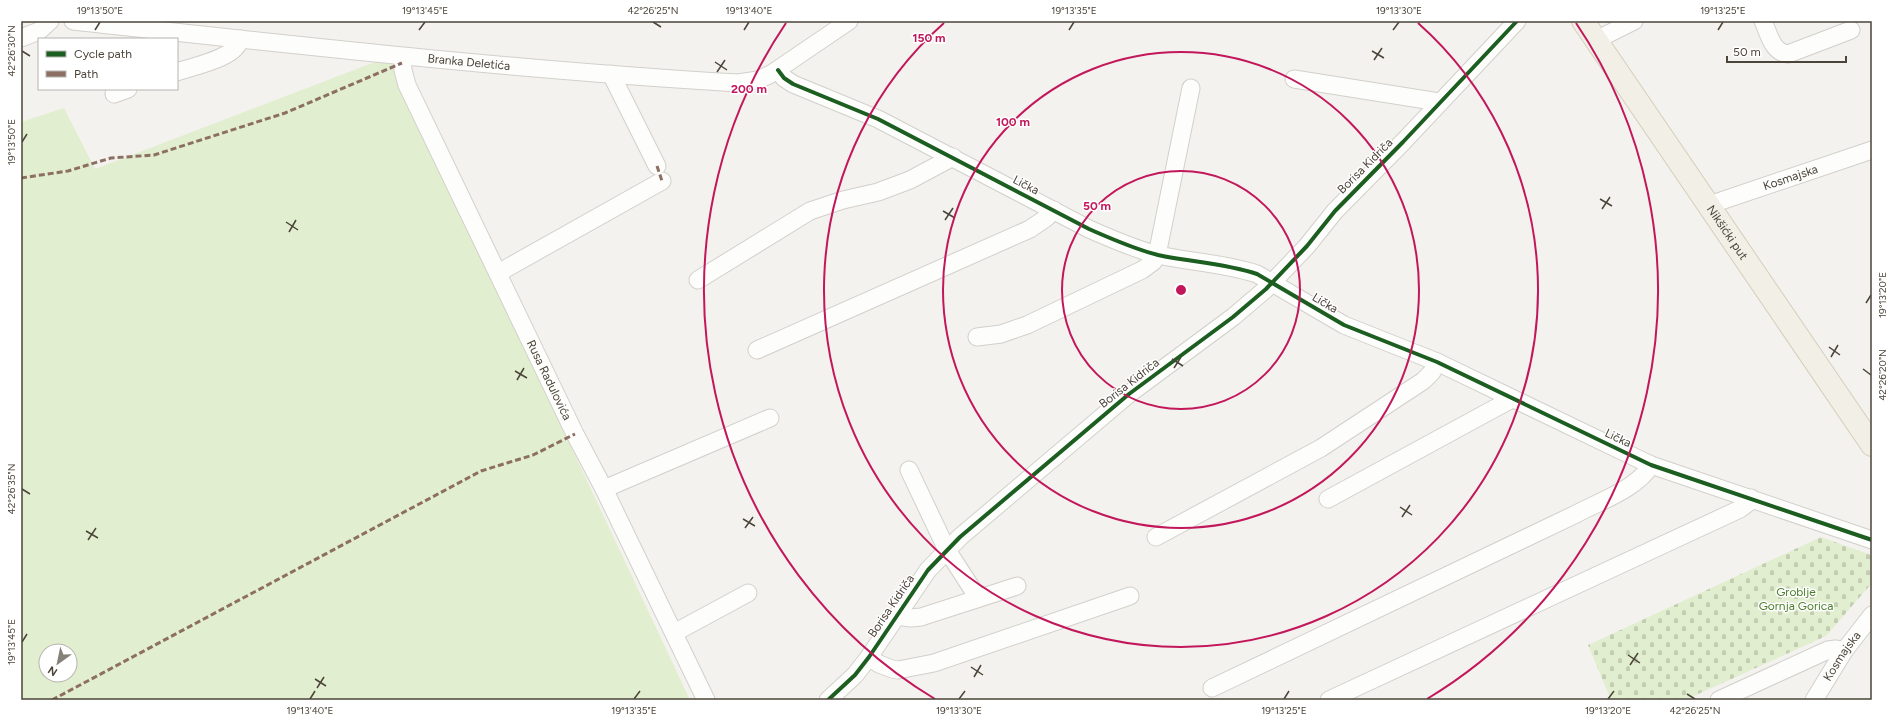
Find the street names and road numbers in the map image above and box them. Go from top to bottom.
street label: Branka Deletića [427,51,511,73]
street label: Borisa Kidriča [1334,135,1396,197]
street label: Kosmajska [1761,162,1820,193]
street label: Lička [1011,173,1041,197]
street label: Nikšićki put [1704,203,1751,263]
street label: Lička [1310,290,1340,316]
street label: Rusa Radulovića [524,338,574,422]
street label: Borisa Kidriča [1096,355,1162,411]
street label: Lička [1603,426,1633,450]
street label: Borisa Kidriča [865,572,917,640]
street label: Kosmajska [1820,629,1864,684]

